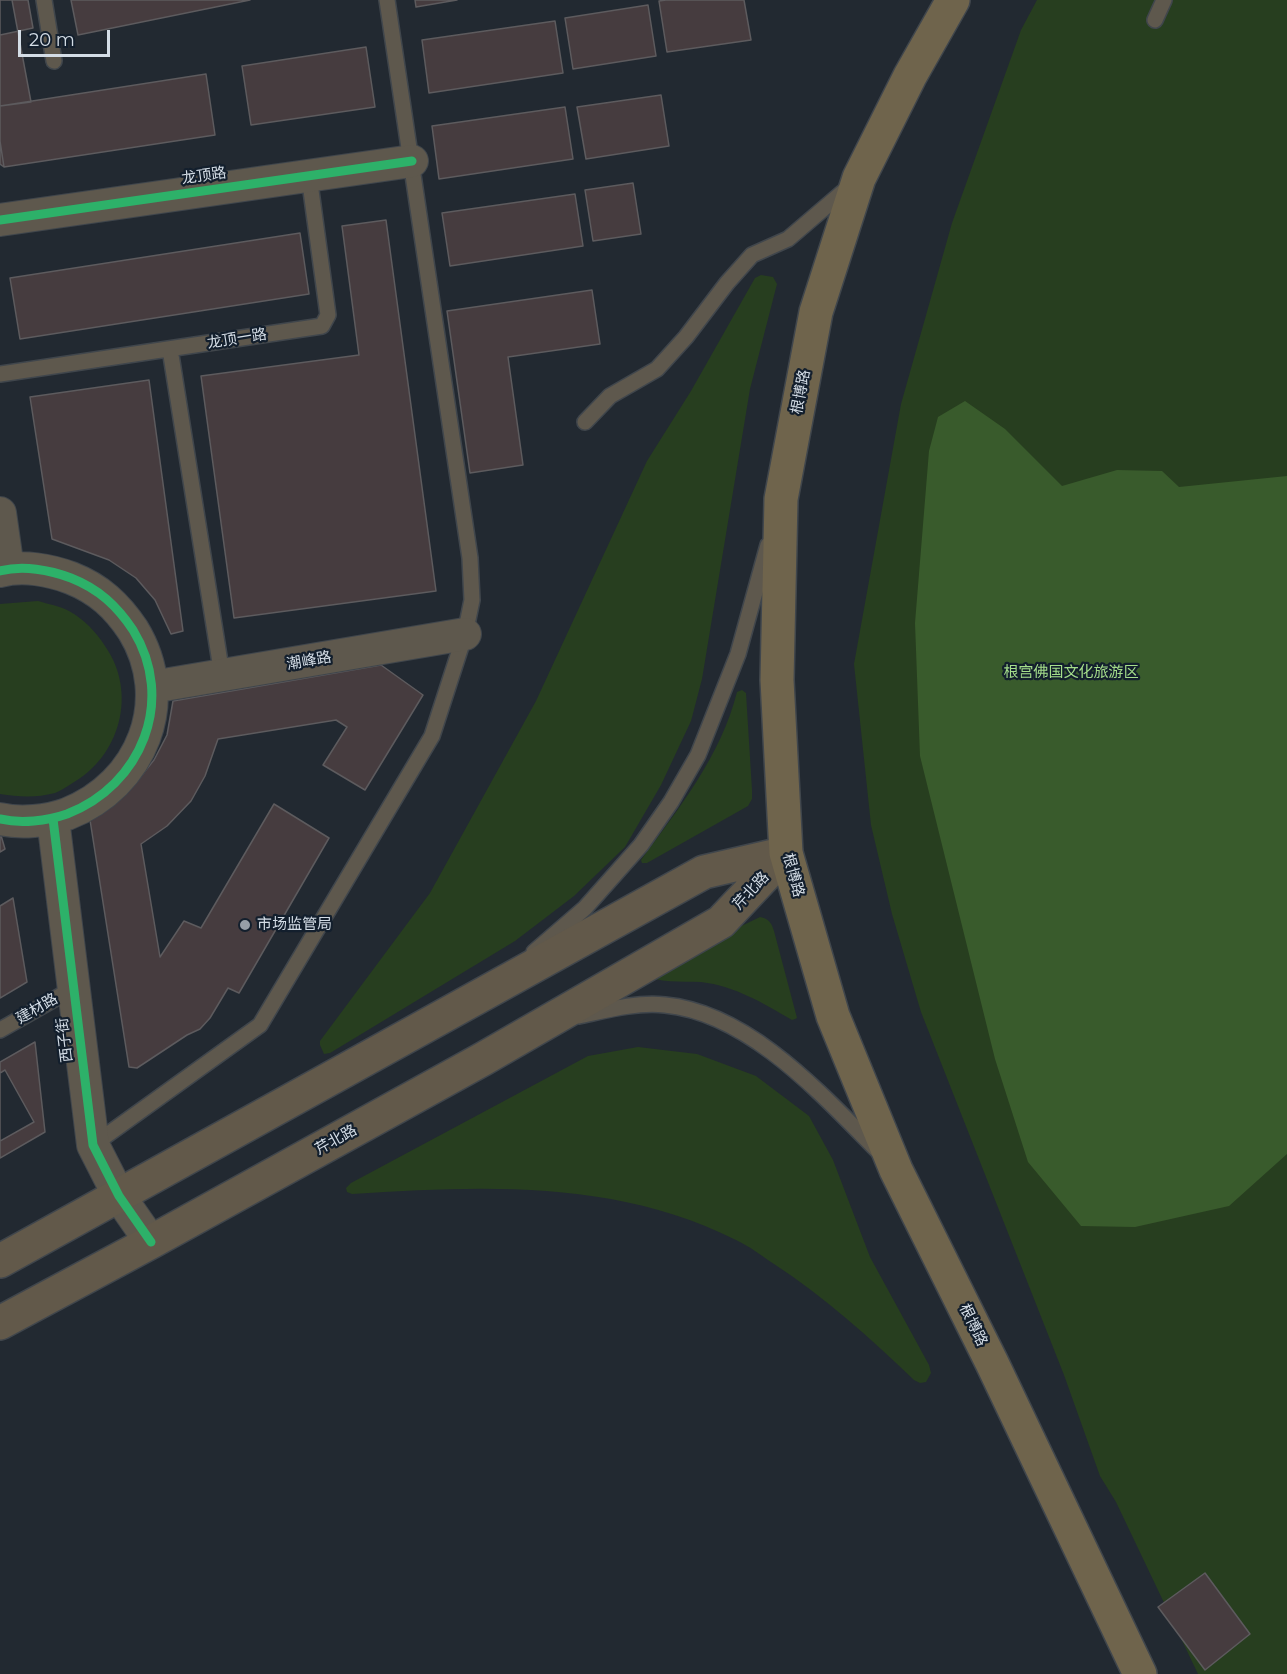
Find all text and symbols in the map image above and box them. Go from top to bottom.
scale bar [21,18,112,56]
text: 20 m [29,29,75,51]
street label: 龙顶路 [180,164,228,188]
street label: 龙顶一路 [206,325,268,353]
street label: 根博路 [788,368,814,416]
street label: 潮峰路 [285,648,333,674]
park label: 根宫佛国文化旅游区 [1004,664,1138,682]
street label: 根博路 [778,851,808,899]
street label: 芹北路 [729,868,773,914]
place label: 市场监管局 [257,916,332,934]
marker: 市场监管局 [238,918,252,932]
street label: 建材路 [13,990,61,1028]
street label: 西子街 [53,1017,77,1063]
street label: 芹北路 [312,1121,360,1159]
street label: 根博路 [955,1301,991,1349]

